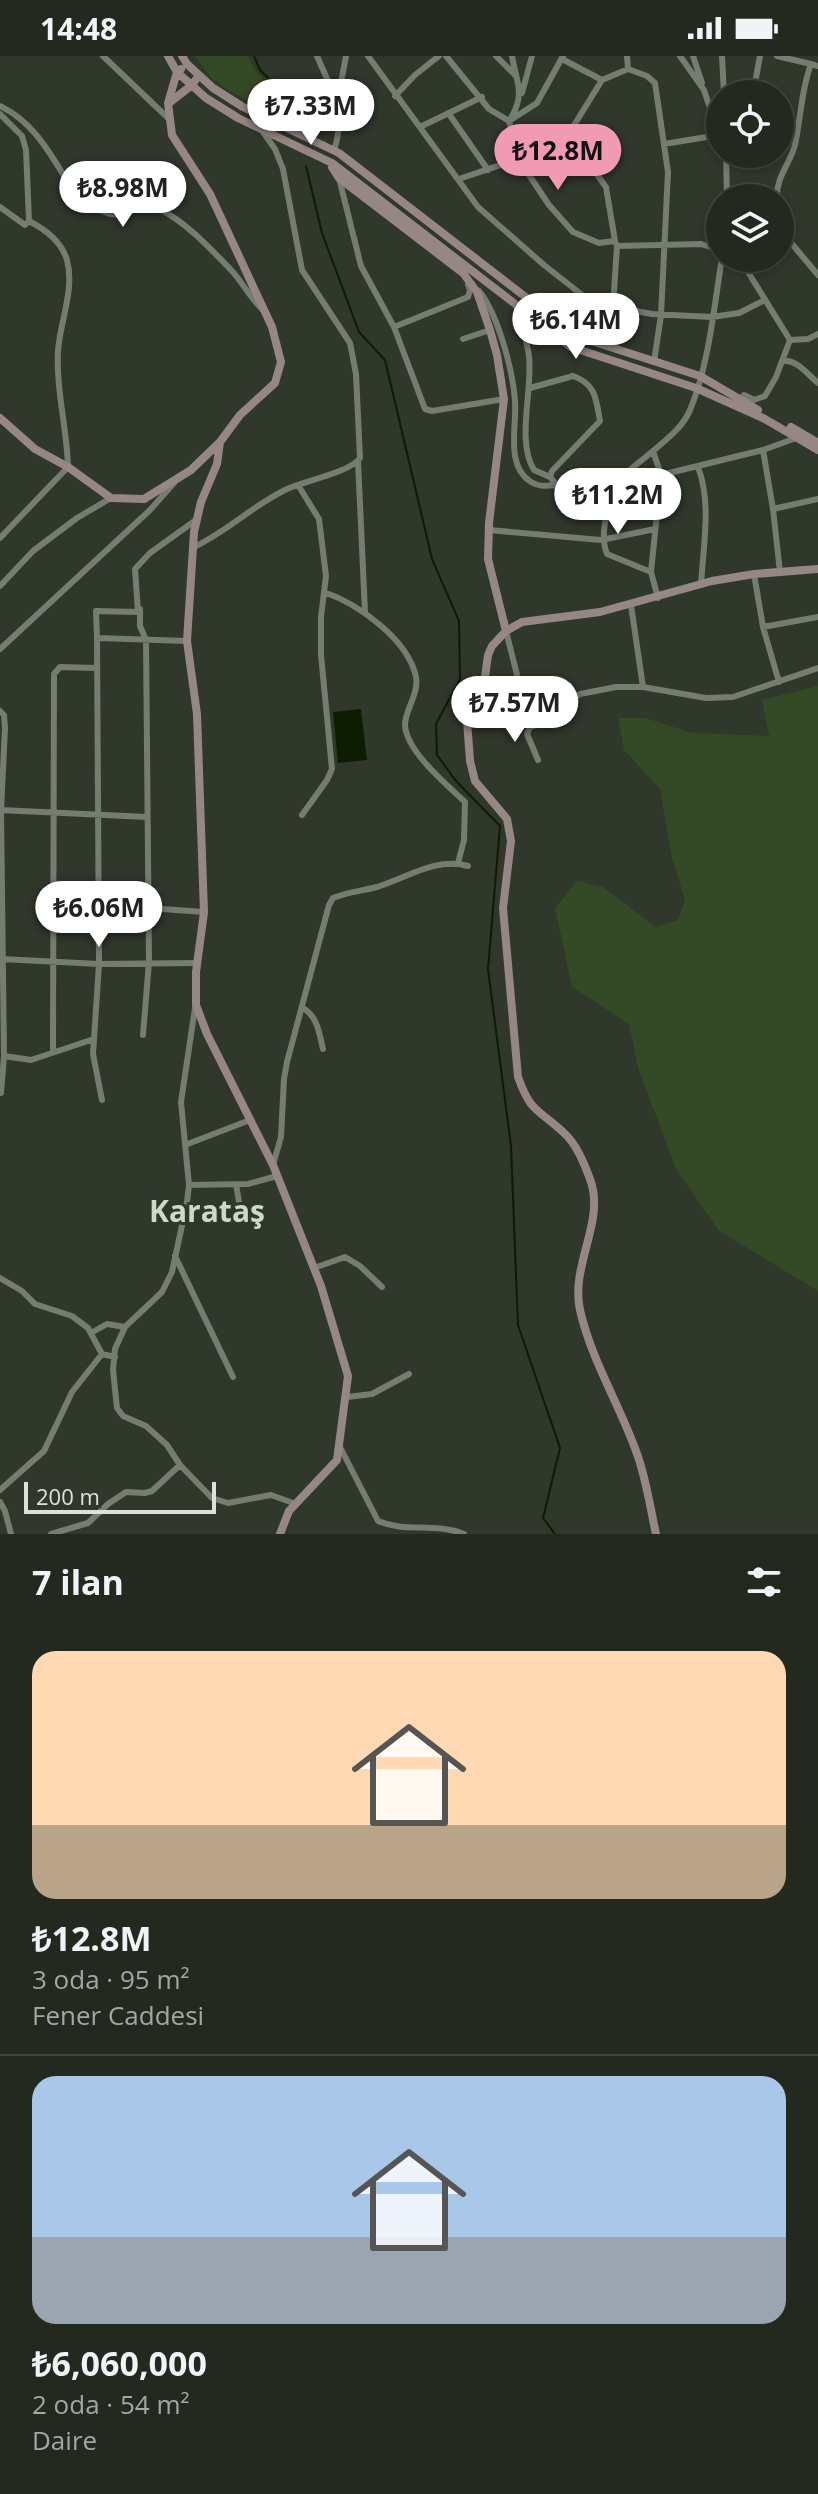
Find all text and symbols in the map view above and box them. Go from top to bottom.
text: 14:48 [40,8,117,49]
pin: ₺7.33M [246,79,376,147]
map controls [706,80,794,272]
button: locate [706,80,794,168]
text: ₺7.33M [265,87,357,123]
pin: ₺12.8M [493,124,623,192]
text: ₺12.8M [512,132,604,168]
pin: ₺8.98M [58,161,188,229]
text: ₺8.98M [77,169,169,205]
button: layers [706,184,794,272]
pin: ₺6.14M [511,293,641,361]
text: ₺6.14M [530,301,622,337]
pin: ₺11.2M [553,468,683,536]
text: ₺11.2M [572,476,664,512]
pin: ₺7.57M [450,676,580,744]
text: ₺7.57M [469,684,561,720]
pin: ₺6.06M [34,881,164,949]
text: ₺6.06M [53,889,145,925]
district label: Karataş [149,1190,265,1231]
scale bar [24,1478,216,1514]
text: 200 m [36,1481,100,1511]
text: 7 ilan [32,1559,124,1605]
icon: filters [742,1560,786,1604]
icon: home [337,1703,481,1847]
text: ₺12.8M [32,1915,152,1961]
text: 3 oda · 95 m² [32,1961,190,1997]
text: Fener Caddesi [32,1997,204,2033]
icon: home [337,2128,481,2272]
text: ₺6,060,000 [32,2340,207,2386]
text: 2 oda · 54 m² [32,2386,190,2422]
text: Daire [32,2422,97,2458]

